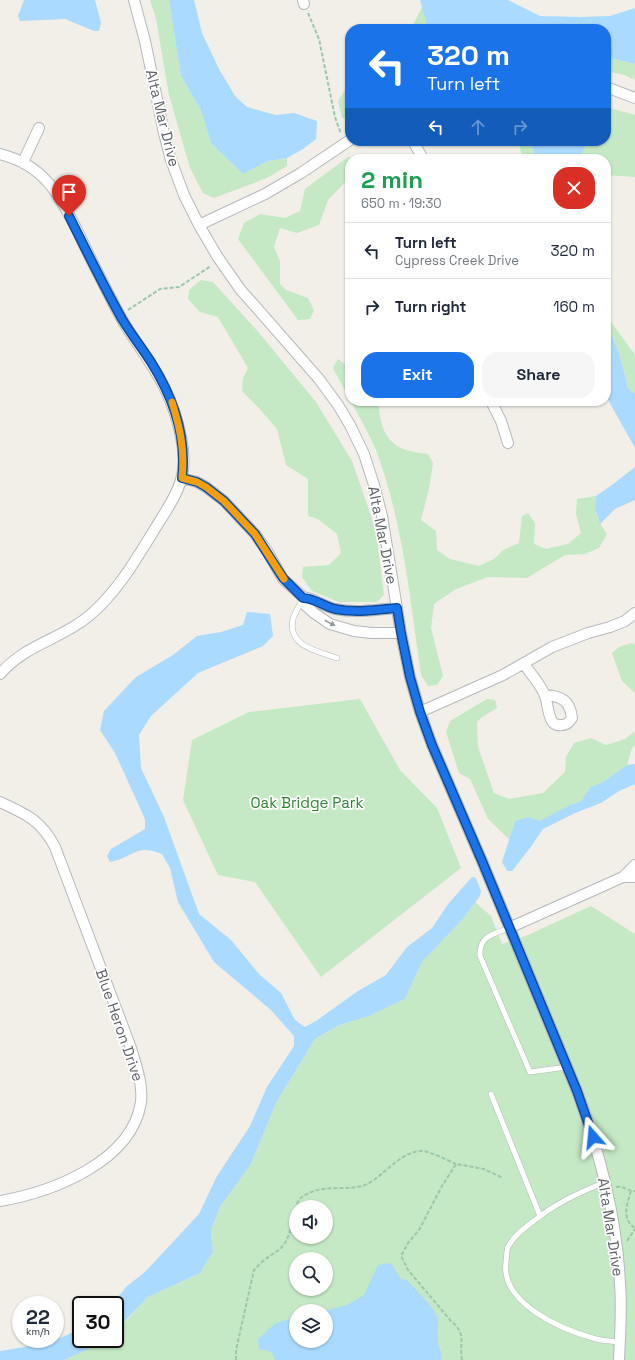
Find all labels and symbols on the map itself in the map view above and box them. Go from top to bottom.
street label: Alta Mar Drive [142,67,184,169]
pin [52,175,86,216]
street label: Alta Mar Drive [364,484,402,586]
one-way arrow [325,620,336,626]
park label: Oak Bridge Park [250,793,364,812]
street label: Blue Heron Drive [92,966,148,1084]
position arrow [572,1116,614,1158]
street label: Alta Mar Drive [594,1176,628,1278]
speed limit sign: 30 [72,1296,124,1348]

